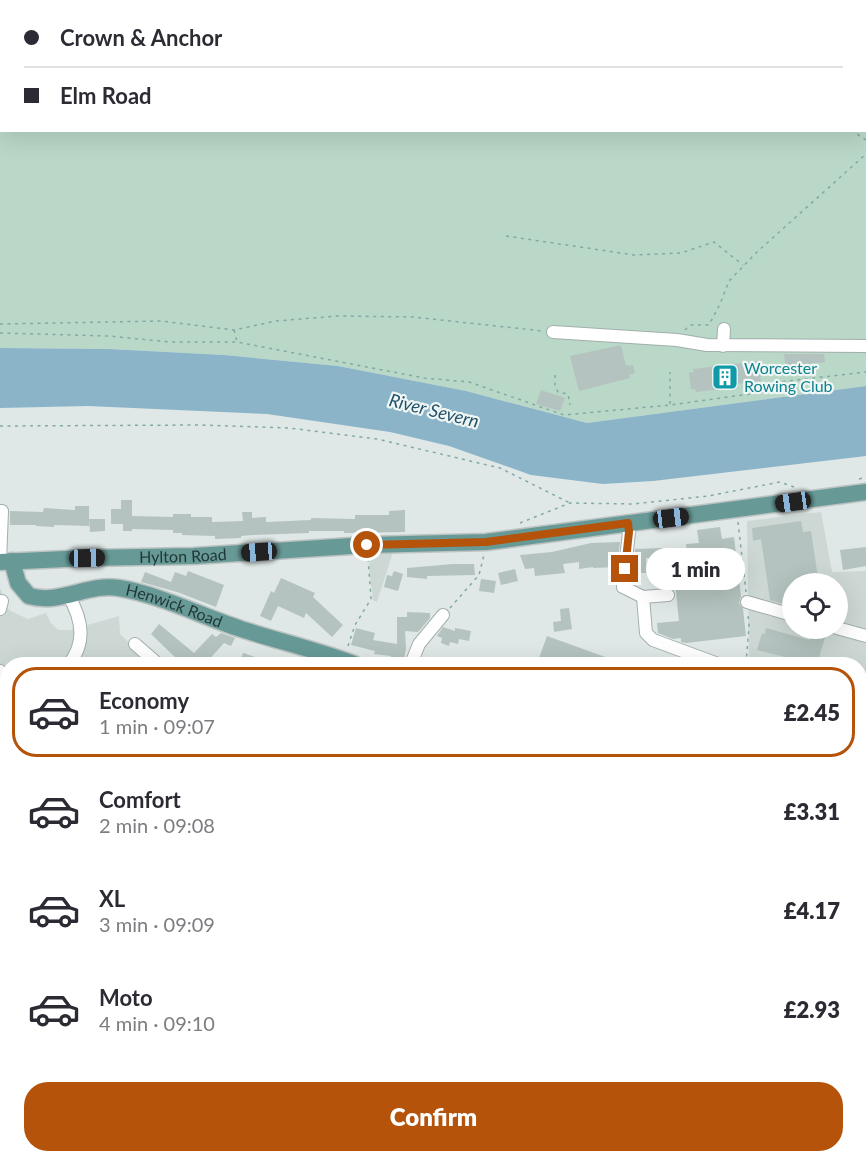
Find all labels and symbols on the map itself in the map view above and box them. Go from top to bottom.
place label: Worcester Rowing Club [744,358,833,395]
building icon: Worcester Rowing Club [710,362,740,392]
water label: River Severn [387,388,481,432]
car [774,491,812,513]
car [652,507,690,529]
route start [353,531,380,558]
car [240,542,278,562]
street label: Hylton Road [139,544,227,566]
callout: 1 min [646,548,745,590]
car [69,549,105,567]
route end [611,555,638,582]
street label: Henwick Road [124,580,225,631]

